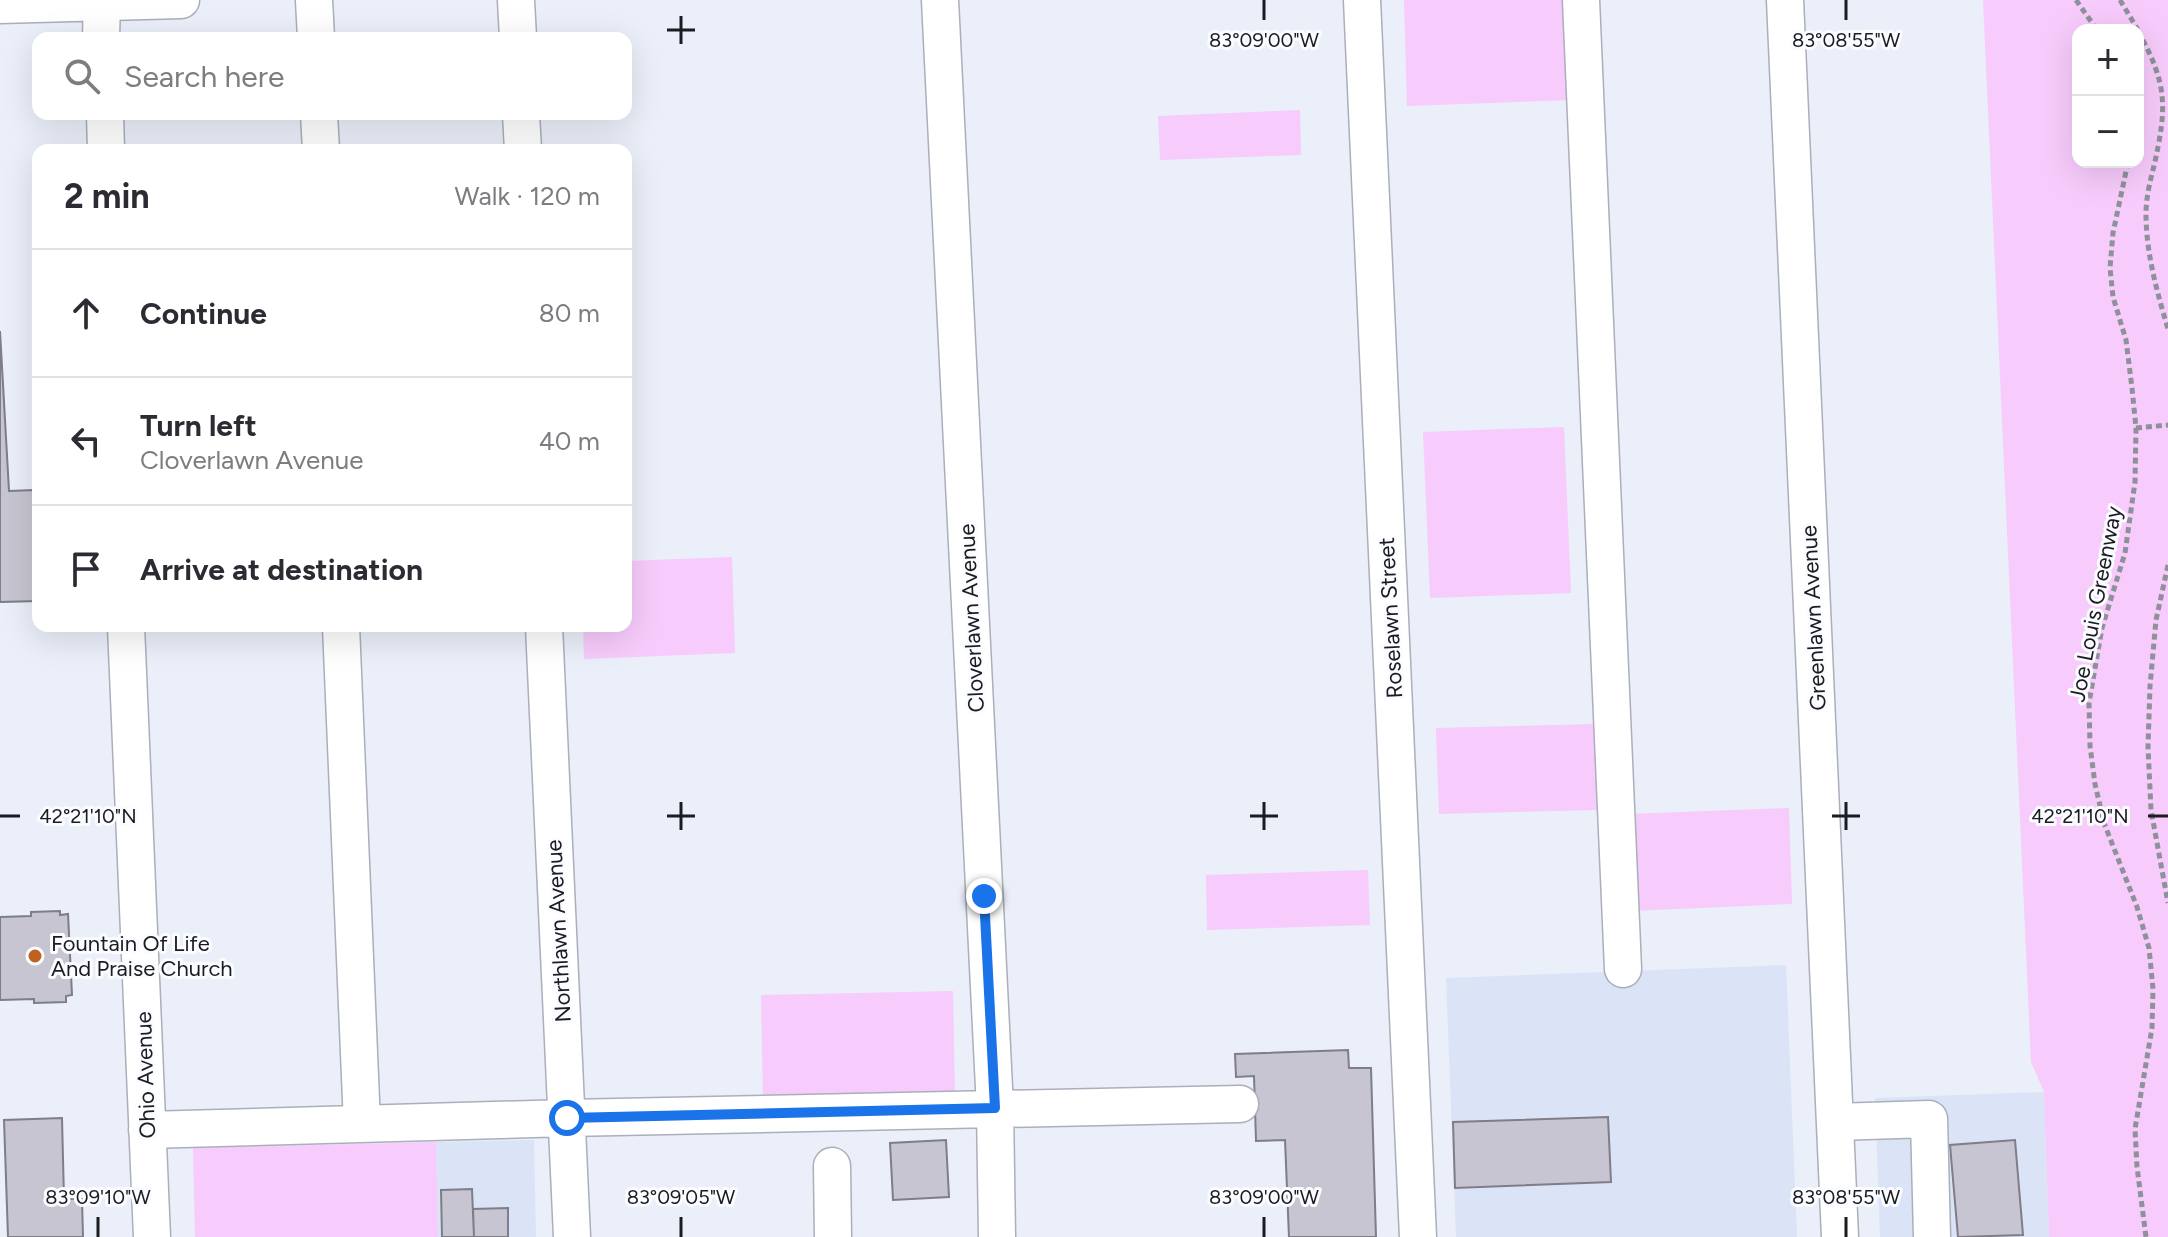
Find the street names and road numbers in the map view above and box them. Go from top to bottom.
street label: Joe Louis Greenway [2063,504,2128,704]
street label: Cloverlawn Avenue [953,523,990,713]
street label: Greenlawn Avenue [1795,525,1832,711]
street label: Roselawn Street [1373,537,1408,699]
street label: Northlawn Avenue [540,839,577,1023]
street label: Ohio Avenue [130,1011,161,1139]

